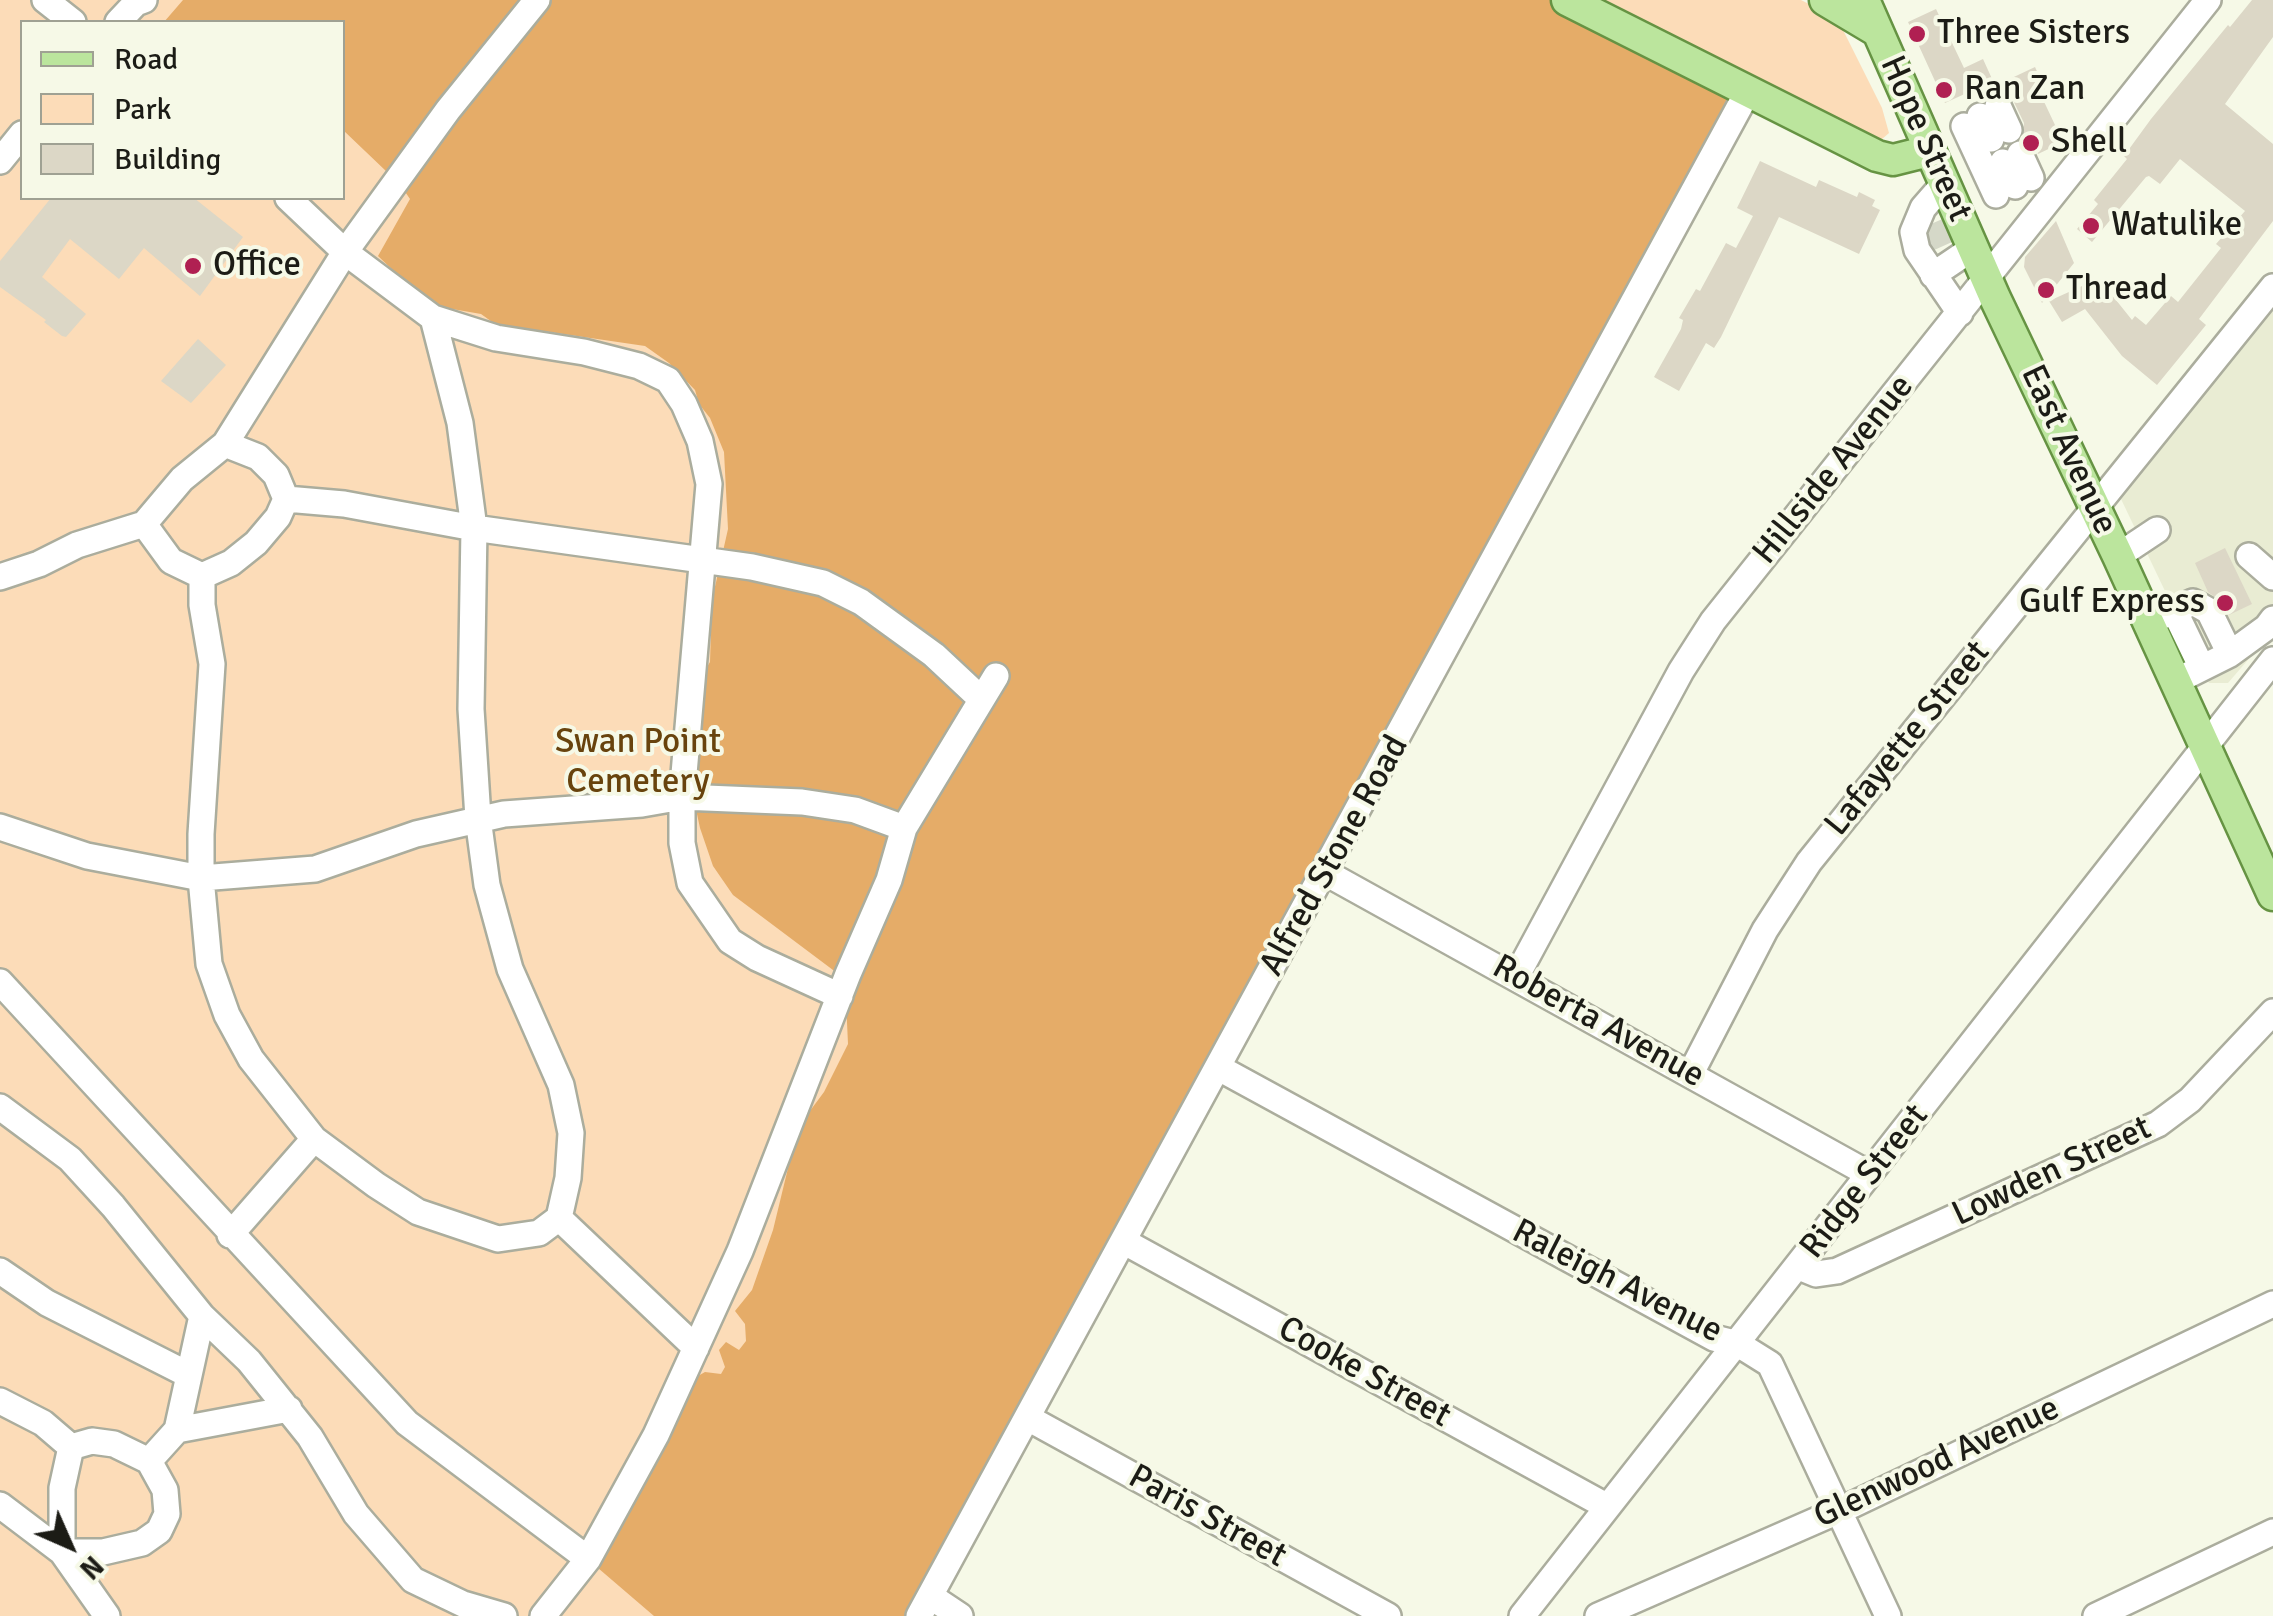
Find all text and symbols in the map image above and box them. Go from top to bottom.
place label: Three Sisters [1937,13,2130,55]
legend [20,20,345,200]
marker: Three Sisters [1906,23,1928,45]
text: Road [114,41,178,78]
street label: Hope Street [1870,50,1980,228]
place label: Ran Zan [1964,69,2085,111]
marker: Ran Zan [1933,79,1955,101]
text: Park [114,91,172,128]
place label: Shell [2051,122,2127,164]
marker: Shell [2020,132,2042,154]
text: Building [114,141,221,178]
place label: Watulike [2111,205,2242,247]
marker: Watulike [2080,215,2102,237]
place label: Office [213,245,301,287]
marker: Office [182,255,204,277]
place label: Thread [2066,269,2168,311]
marker: Thread [2035,279,2057,301]
street label: East Avenue [2010,359,2126,541]
street label: Hillside Avenue [1745,367,1923,573]
place label: Gulf Express [2019,582,2205,624]
marker: Gulf Express [2214,592,2236,614]
street label: Lafayette Street [1817,633,1999,845]
park label: Swan Point Cemetery [555,722,721,804]
street label: Alfred Stone Road [1252,729,1418,983]
street label: Roberta Avenue [1485,947,1711,1097]
street label: Ridge Street [1792,1097,1938,1267]
street label: Lowden Street [1946,1108,2158,1236]
street label: Raleigh Avenue [1505,1211,1729,1353]
street label: Cooke Street [1270,1308,1458,1438]
street label: Glenwood Avenue [1808,1388,2066,1538]
street label: Paris Street [1121,1456,1293,1578]
north arrow [20,1496,120,1596]
text: N [72,1548,110,1586]

